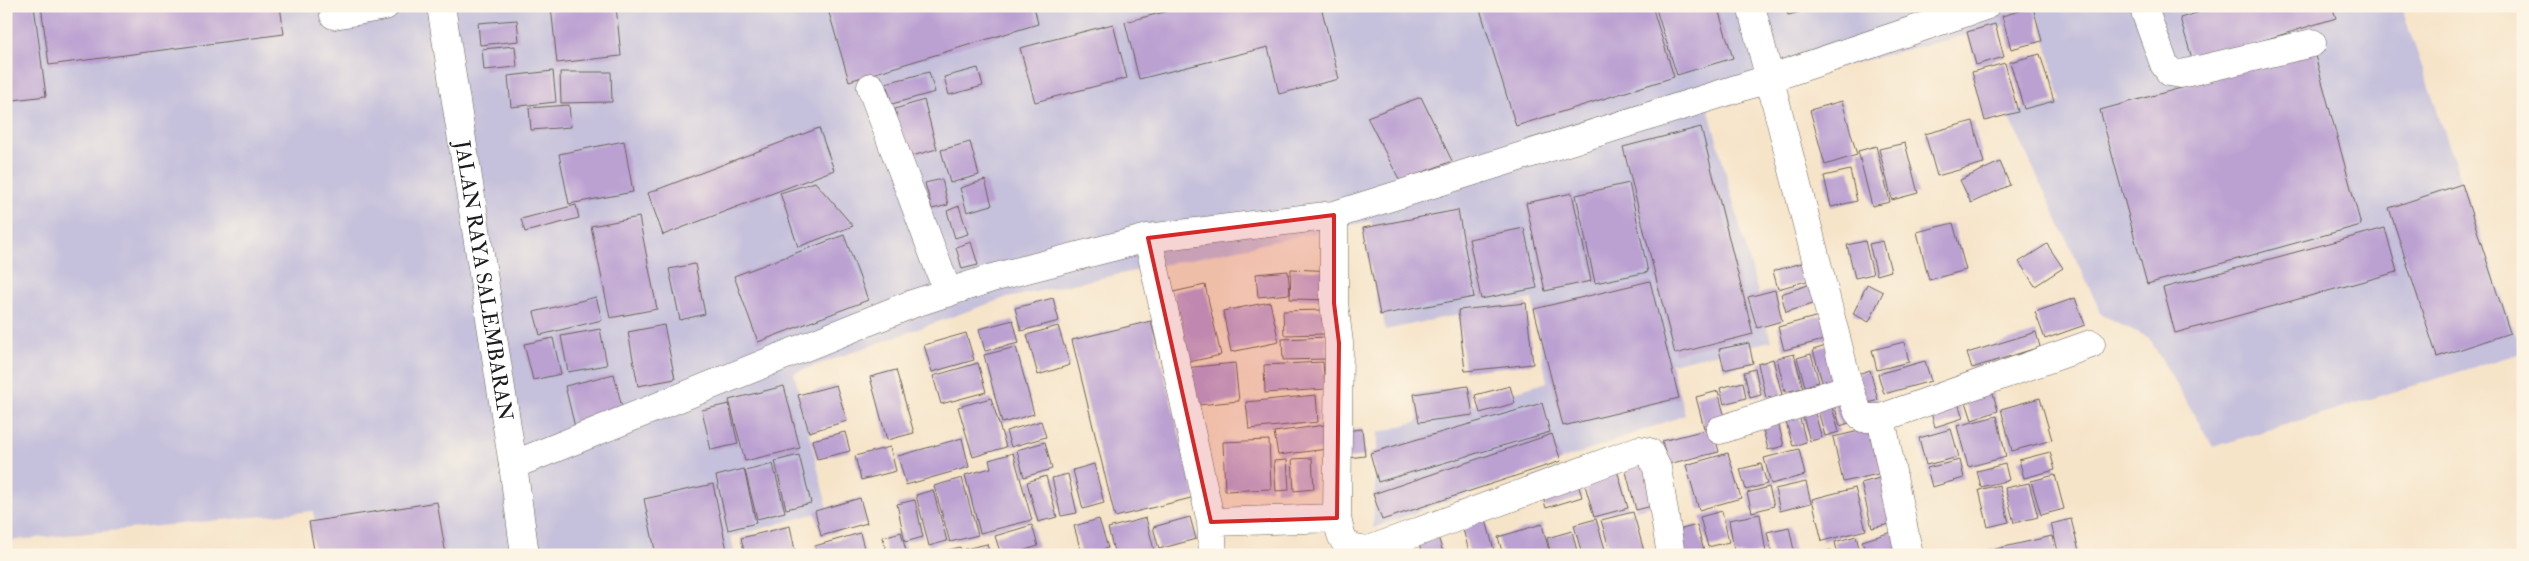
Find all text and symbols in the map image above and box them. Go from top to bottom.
street label: JALAN RAYA SALEMBARAN [449,138,519,423]

